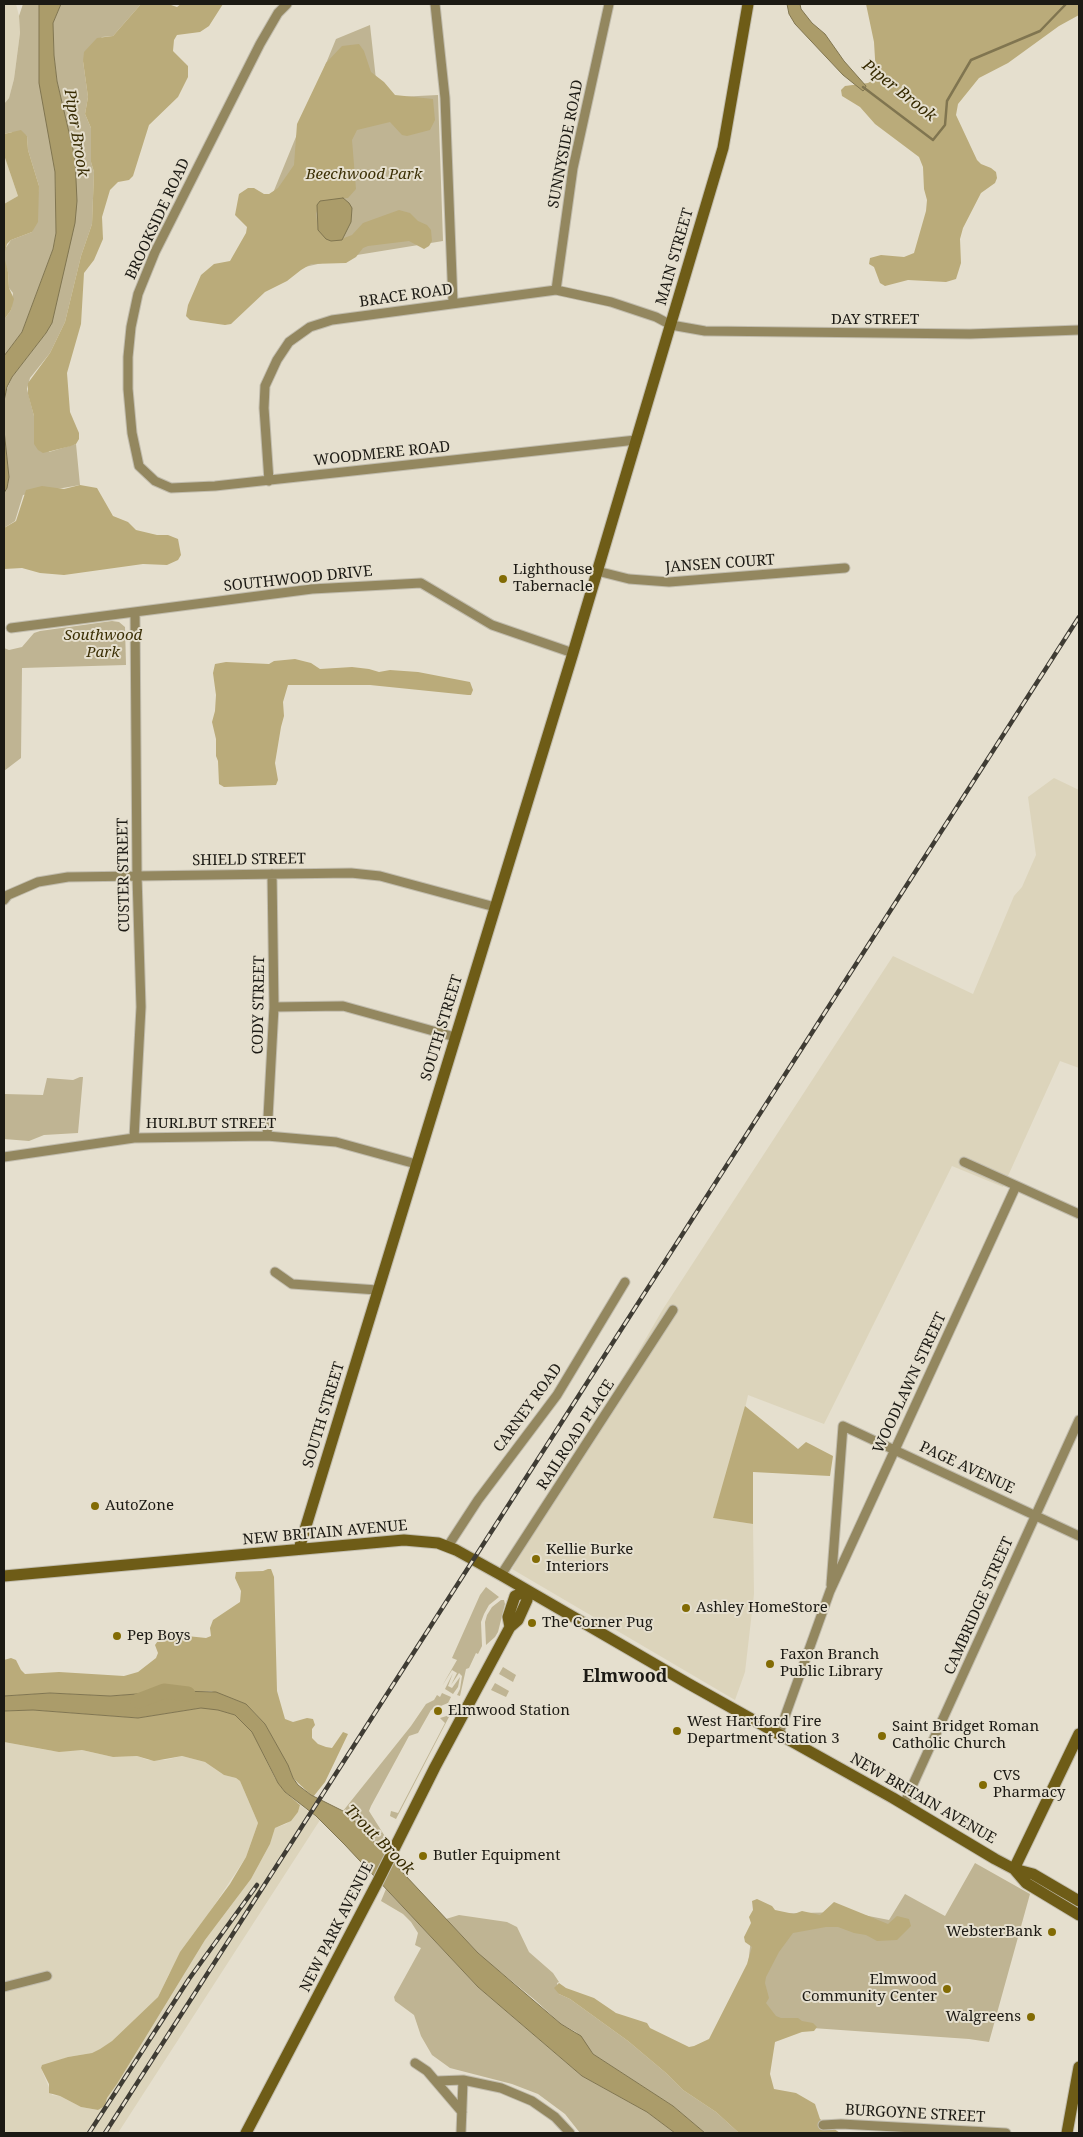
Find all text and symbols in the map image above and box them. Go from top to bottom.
water label: Piper Brook [858,56,940,126]
street label: SUNNYSIDE ROAD [545,78,587,210]
water label: Piper Brook [60,88,92,178]
street label: BROOKSIDE ROAD [122,155,194,283]
park label: Beechwood Park [306,166,422,184]
street label: MAIN STREET [653,206,697,308]
street label: BRACE ROAD [358,281,454,311]
street label: DAY STREET [831,311,919,329]
street label: WOODMERE ROAD [313,438,451,470]
street label: JANSEN COURT [664,551,776,577]
place label: Lighthouse Tabernacle [513,561,593,596]
street label: SOUTHWOOD DRIVE [223,562,373,596]
marker: Lighthouse Tabernacle [497,573,509,585]
park label: Southwood Park [64,627,142,662]
street label: CUSTER STREET [114,817,134,933]
street label: SHIELD STREET [192,850,306,870]
street label: CODY STREET [249,955,269,1055]
street label: SOUTH STREET [417,973,467,1083]
street label: HURLBUT STREET [146,1115,276,1133]
street label: WOODLAWN STREET [869,1310,951,1456]
street label: SOUTH STREET [299,1360,349,1470]
street label: CARNEY ROAD [490,1360,566,1456]
street label: RAILROAD PLACE [534,1376,618,1494]
street label: PAGE AVENUE [917,1438,1017,1498]
place label: AutoZone [105,1497,174,1515]
marker: AutoZone [89,1500,101,1512]
street label: NEW BRITAIN AVENUE [242,1517,408,1549]
street label: CAMBRIDGE STREET [941,1534,1017,1678]
place label: Kellie Burke Interiors [546,1541,633,1576]
marker: Kellie Burke Interiors [530,1553,542,1565]
place label: Ashley HomeStore [696,1599,828,1617]
marker: Ashley HomeStore [680,1602,692,1614]
place label: The Corner Pug [542,1614,653,1632]
marker: The Corner Pug [526,1617,538,1629]
place label: Pep Boys [127,1627,191,1645]
marker: Pep Boys [111,1630,123,1642]
place label: Faxon Branch Public Library [780,1646,883,1681]
marker: Faxon Branch Public Library [764,1658,776,1670]
district label: Elmwood [582,1666,668,1688]
place label: Elmwood Station [448,1702,570,1720]
marker: Elmwood Station [432,1705,444,1717]
place label: West Hartford Fire Department Station 3 [687,1713,840,1748]
place label: Saint Bridget Roman Catholic Church [892,1718,1039,1753]
marker: West Hartford Fire Department Station 3 [671,1725,683,1737]
marker: Saint Bridget Roman Catholic Church [876,1730,888,1742]
street label: NEW BRITAIN AVENUE [847,1750,999,1848]
place label: CVS Pharmacy [993,1767,1066,1802]
marker: CVS Pharmacy [977,1779,989,1791]
water label: Trout Brook [340,1801,418,1879]
place label: Butler Equipment [433,1847,560,1865]
marker: Butler Equipment [417,1850,429,1862]
street label: NEW PARK AVENUE [296,1859,378,1995]
place label: WebsterBank [946,1923,1042,1941]
marker: WebsterBank [1046,1926,1058,1938]
place label: Elmwood Community Center [802,1971,937,2006]
marker: Elmwood Community Center [941,1983,953,1995]
place label: Walgreens [946,2008,1021,2026]
marker: Walgreens [1025,2011,1037,2023]
street label: BURGOYNE STREET [844,2101,986,2127]

